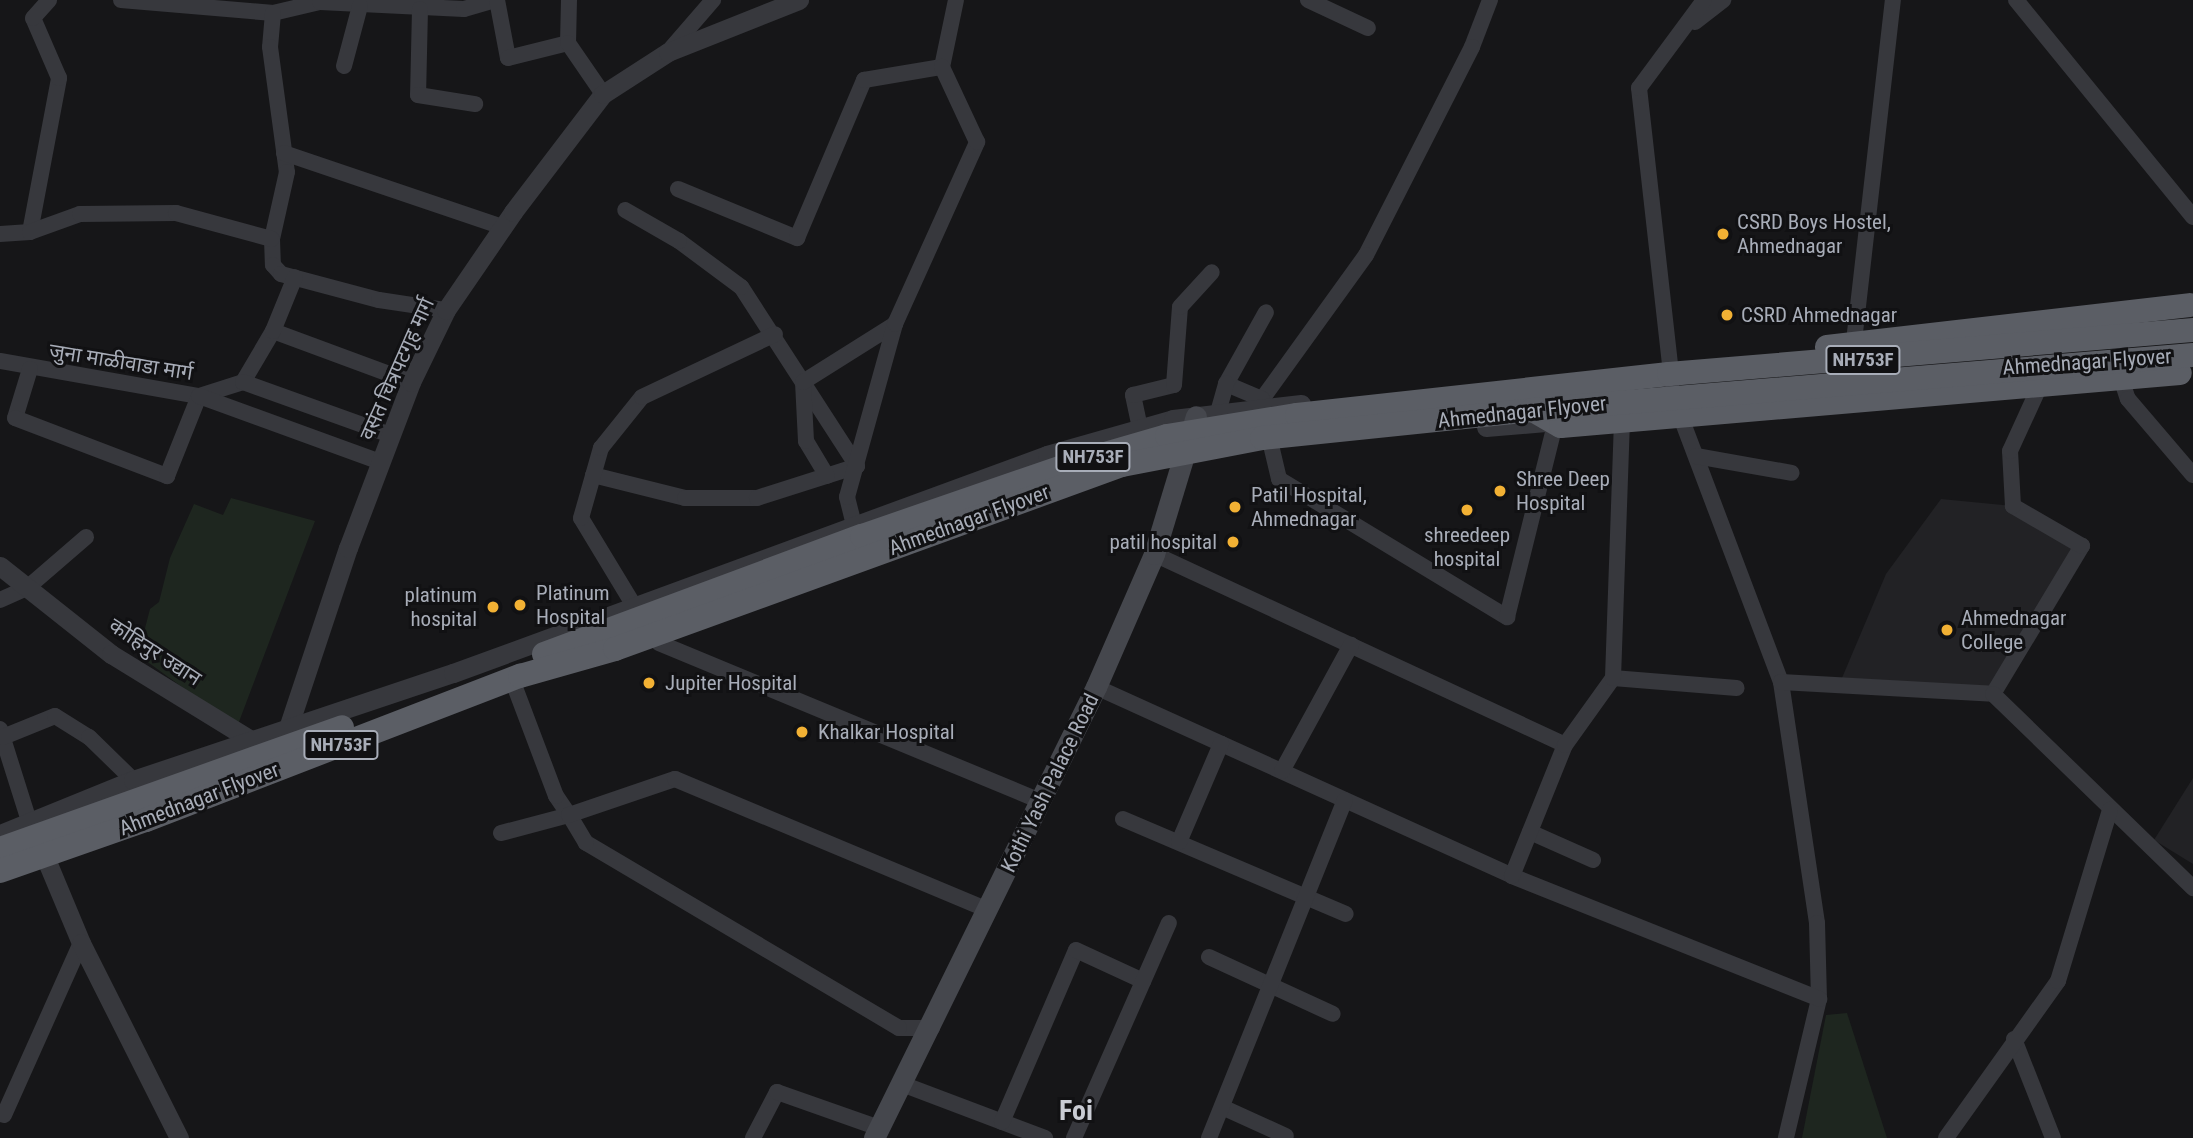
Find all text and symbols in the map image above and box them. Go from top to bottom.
place label: CSRD Boys Hostel, Ahmednagar [1737,209,1891,259]
marker: CSRD Boys Hostel, Ahmednagar [1715,226,1731,242]
street label: वसंत चित्रपटगृह मार्ग [354,294,440,444]
place label: CSRD Ahmednagar [1741,302,1897,328]
marker: CSRD Ahmednagar [1719,307,1735,323]
street label: जुना माळीवाडा मार्ग [47,338,195,386]
road number: NH753F [1825,344,1902,376]
street label: Ahmednagar Flyover [2002,344,2172,380]
street label: Ahmednagar Flyover [1437,391,1607,433]
road number: NH753F [1054,442,1132,472]
place label: Shree Deep Hospital [1516,466,1610,516]
street label: Ahmednagar Flyover [885,479,1053,561]
marker: Shree Deep Hospital [1490,481,1510,501]
place label: Patil Hospital, Ahmednagar [1251,482,1367,532]
marker: Patil Hospital, Ahmednagar [1225,497,1245,517]
marker: shreedeep hospital [1457,500,1477,520]
place label: shreedeep hospital [1424,522,1510,572]
place label: patil hospital [1109,529,1217,555]
marker: patil hospital [1223,532,1243,552]
place label: Platinum Hospital [536,580,610,630]
place label: platinum hospital [405,582,477,632]
marker: Platinum Hospital [510,595,530,615]
marker: platinum hospital [483,597,503,617]
place label: Ahmednagar College [1961,605,2066,655]
street label: कोहिनुर उद्यान [104,613,206,691]
marker: Ahmednagar College [1939,622,1955,638]
place label: Jupiter Hospital [665,670,797,696]
marker: Jupiter Hospital [639,673,659,693]
street label: Kothi Yash Palace Road [996,690,1104,876]
place label: Khalkar Hospital [818,719,955,745]
marker: Khalkar Hospital [792,722,812,742]
road number: NH753F [302,730,380,760]
street label: Ahmednagar Flyover [116,757,282,841]
district label: Foi [1059,1094,1093,1128]

